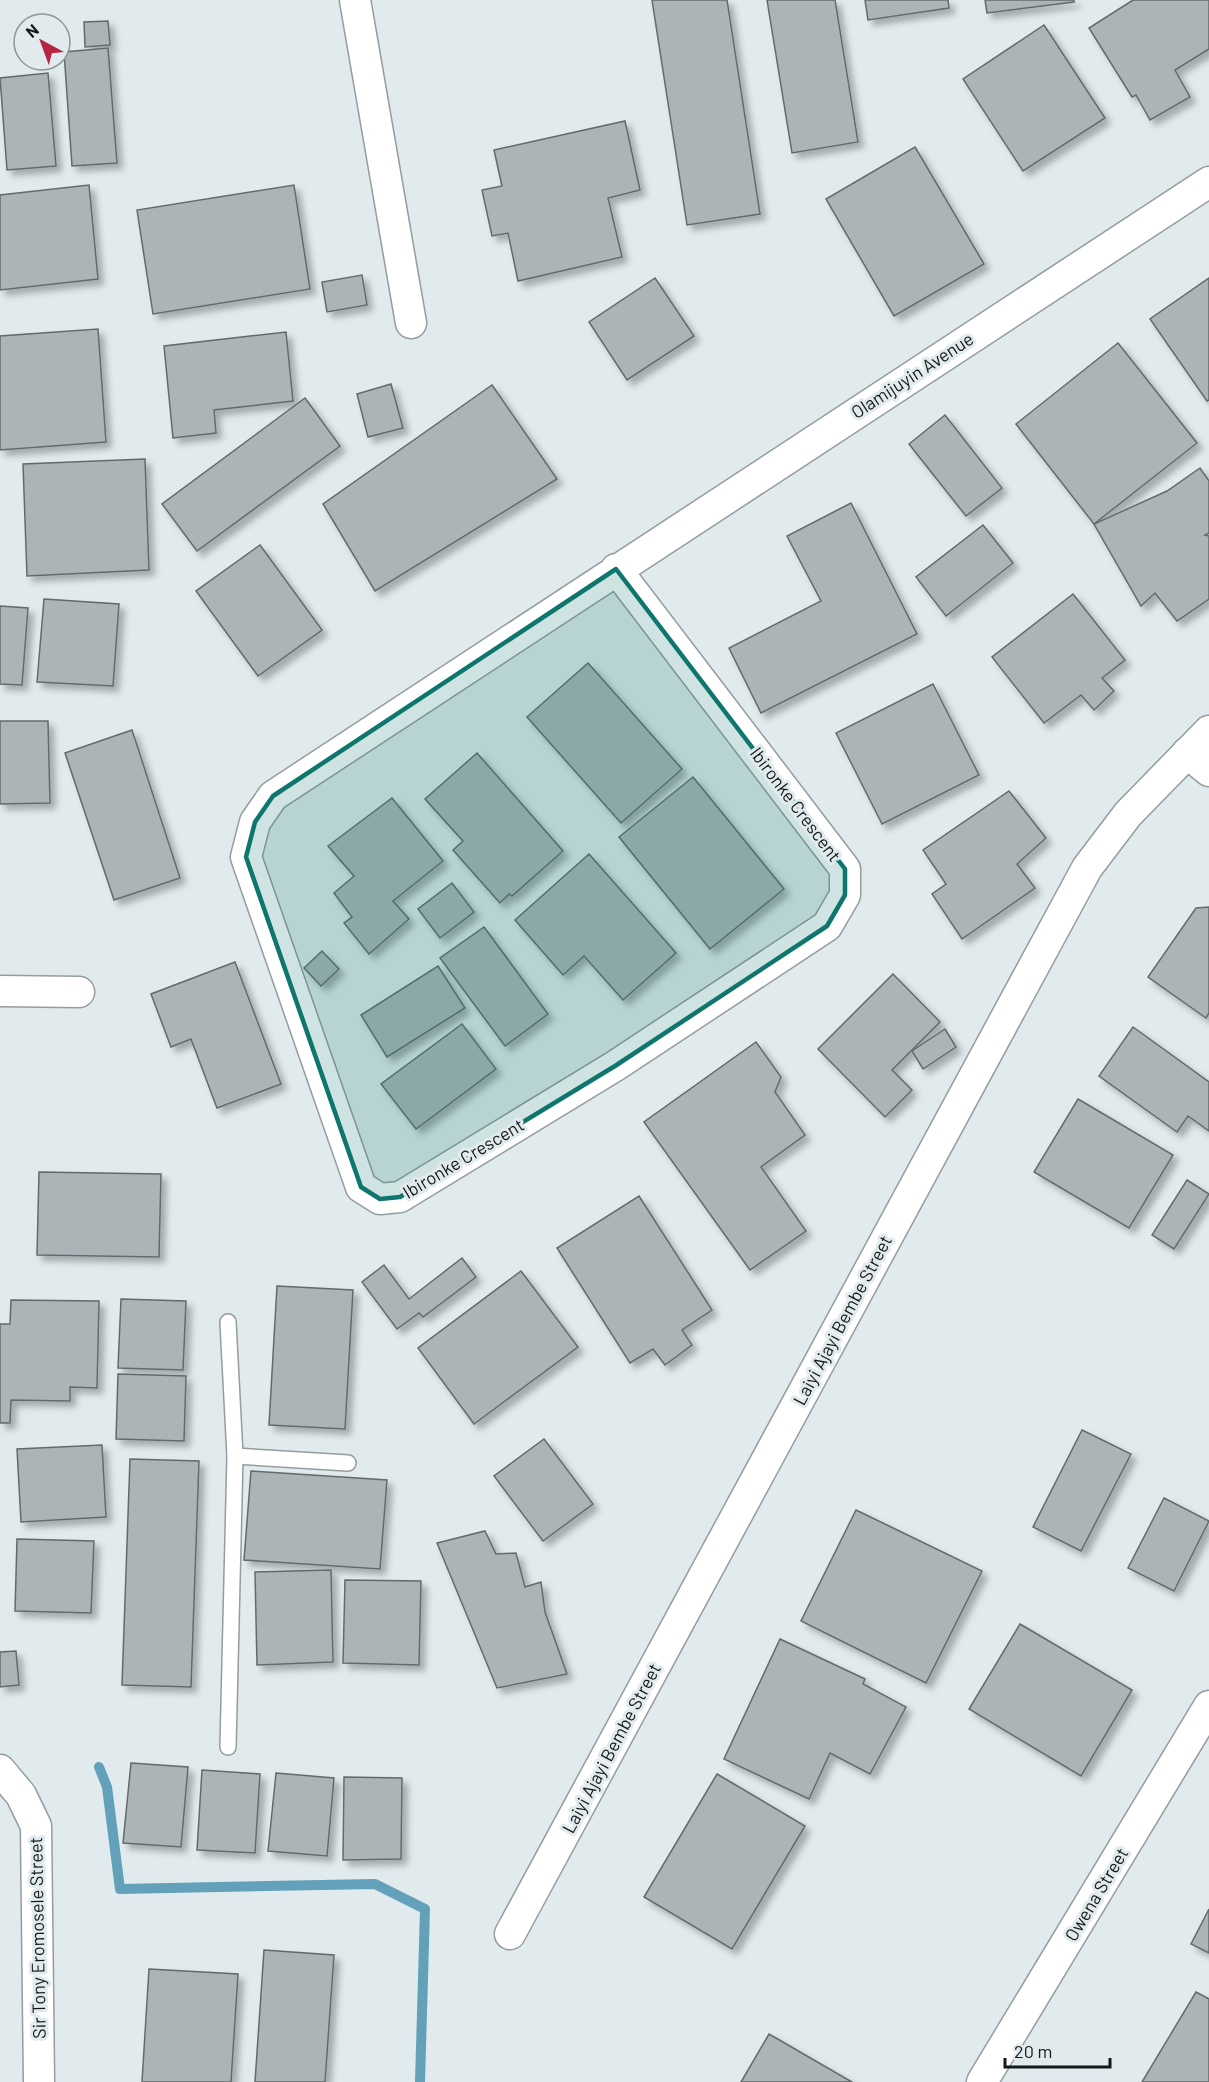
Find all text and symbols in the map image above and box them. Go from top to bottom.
north arrow [12,12,72,72]
text: N [22,20,42,41]
street label: Olamijuyin Avenue [847,327,977,423]
street label: Ibironke Crescent [746,742,846,866]
street label: Ibironke Crescent [398,1113,528,1203]
street label: Laiyi Ajayi Bembe Street [788,1231,896,1409]
street label: Laiyi Ajayi Bembe Street [557,1659,665,1837]
street label: Sir Tony Eromosele Street [24,1837,50,2039]
street label: Owena Street [1060,1843,1132,1945]
scale bar [1005,2031,1110,2069]
text: 20 m [1014,2040,1052,2062]

